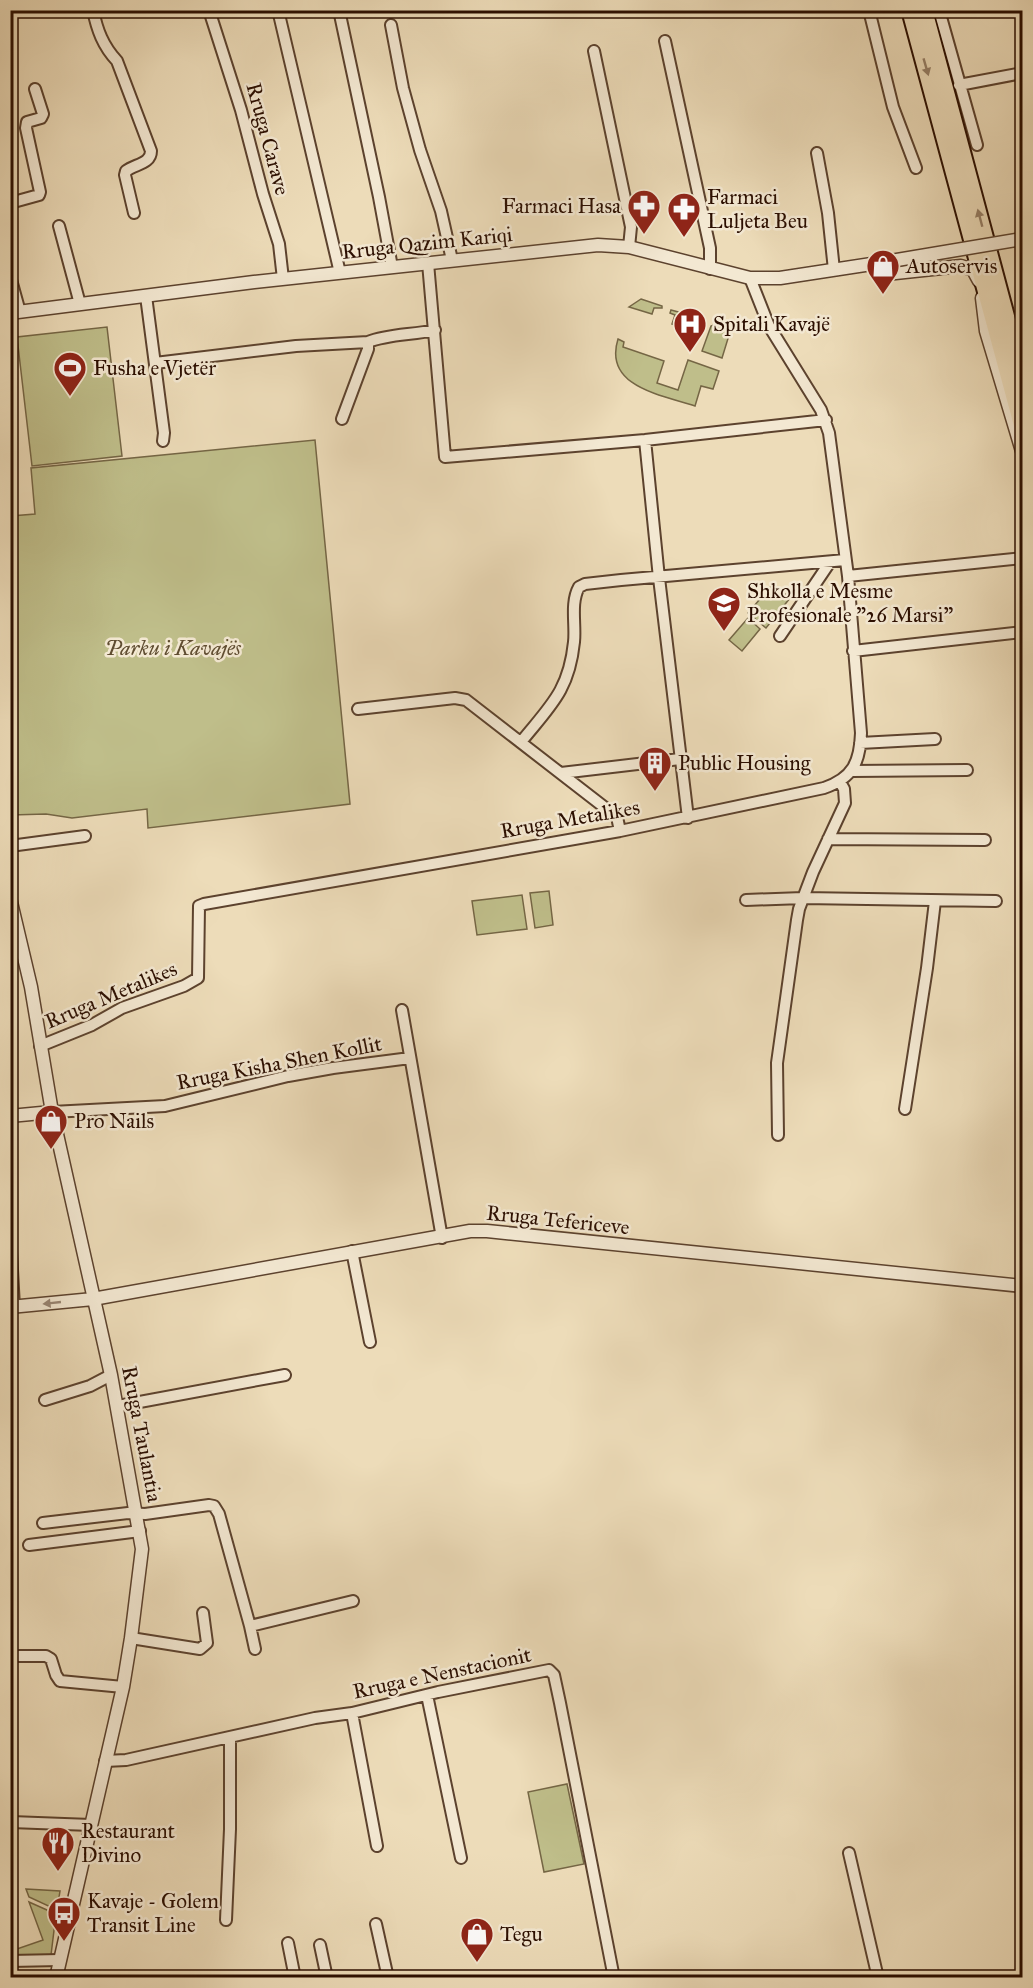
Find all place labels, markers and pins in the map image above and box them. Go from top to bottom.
place label: Farmaci Luljeta Beu [707,184,808,234]
pharmacy icon: Farmaci Hasa [626,188,662,235]
pharmacy icon: Farmaci Luljeta Beu [666,191,702,238]
place label: Farmaci Hasa [502,193,621,219]
shop icon: Autoservis [865,248,901,295]
place label: Autoservis [905,253,997,279]
hospital icon: Spitali Kavajë [672,306,708,353]
place label: Spitali Kavajë [713,311,830,337]
sports icon: Fusha e Vjetër [52,350,88,397]
place label: Fusha e Vjetër [93,355,216,381]
place label: Shkolla e Mesme Profesionale "26 Marsi" [747,578,953,628]
school or university icon: Shkolla e Mesme Profesionale "26 Marsi" [706,585,742,632]
building icon: Public Housing [637,745,673,792]
place label: Public Housing [678,750,811,776]
shop icon: Pro Nails [33,1103,69,1150]
place label: Pro Nails [74,1108,154,1134]
place label: Restaurant Divino [81,1818,176,1868]
restaurant icon: Restaurant Divino [40,1825,76,1872]
place label: Kavaje - Golem Transit Line [87,1888,219,1938]
bus stop icon: Kavaje - Golem Transit Line [46,1895,82,1942]
shop icon: Tegu [459,1916,495,1963]
place label: Tegu [500,1921,543,1947]

